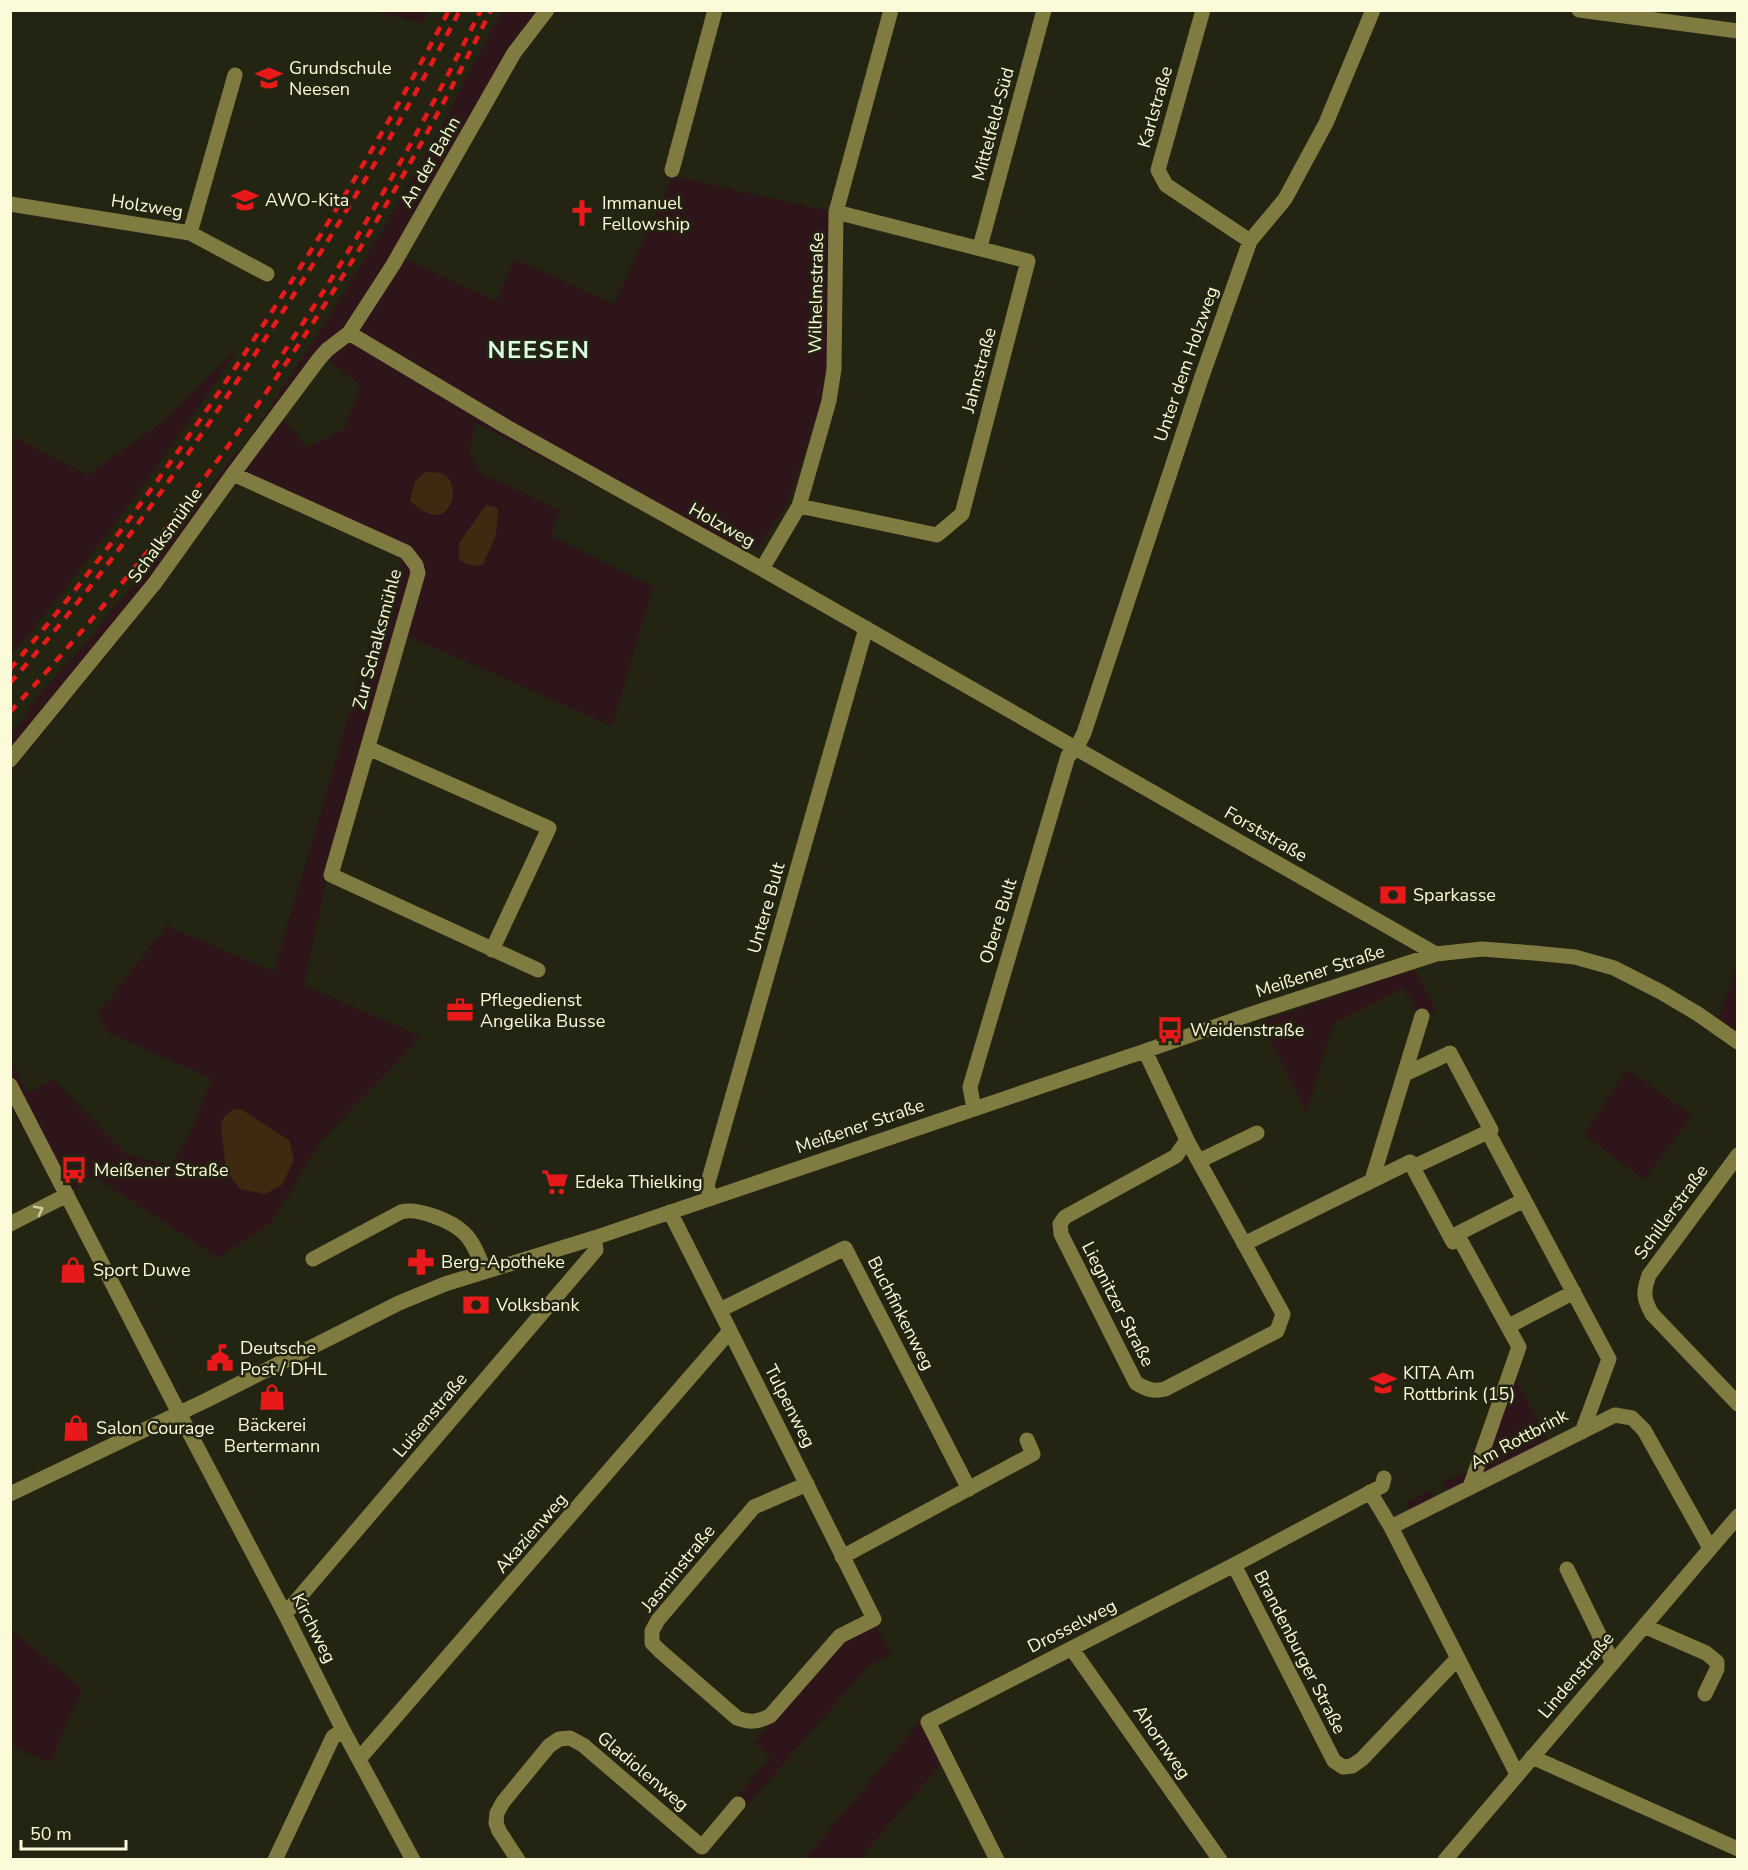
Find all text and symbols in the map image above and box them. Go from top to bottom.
place label: Grundschule Neesen [289,56,391,101]
school or university icon: Grundschule Neesen [254,63,284,93]
street label: Karlstraße [1132,63,1178,151]
street label: Mittelfeld-Süd [966,65,1020,183]
street label: An der Bahn [394,112,466,212]
school or university icon: AWO-Kita [230,185,260,215]
street label: Holzweg [109,188,185,224]
place label: AWO-Kita [265,188,349,212]
place label: Immanuel Fellowship [602,191,690,236]
church icon: Immanuel Fellowship [567,198,597,228]
street label: Wilhelmstraße [803,232,829,354]
street label: Unter dem Holzweg [1148,283,1224,445]
street label: Jahnstraße [956,325,1002,416]
district label: NEESEN [488,334,590,366]
street label: Schalksmühle [122,482,208,588]
street label: Holzweg [685,497,759,553]
street label: Zur Schalksmühle [347,566,407,712]
street label: Forststraße [1220,801,1312,867]
street label: Untere Bult [742,859,791,956]
street label: Obere Bult [974,875,1023,967]
bank icon: Sparkasse [1378,880,1408,910]
place label: Sparkasse [1413,883,1496,907]
street label: Meißener Straße [1252,939,1388,1003]
place label: Pflegedienst Angelika Busse [480,988,605,1033]
office icon: Pflegedienst Angelika Busse [445,995,475,1025]
bus stop icon: Weidenstraße [1155,1015,1185,1045]
place label: Weidenstraße [1190,1018,1304,1042]
street label: Meißener Straße [792,1093,928,1159]
bus stop icon: Meißener Straße [59,1155,89,1185]
place label: Meißener Straße [94,1158,229,1182]
street label: Schillerstraße [1628,1160,1714,1264]
supermarket icon: Edeka Thielking [540,1167,570,1197]
place label: Edeka Thielking [575,1170,703,1194]
one-way arrow [32,1205,43,1217]
street label: Liegnitzer Straße [1076,1237,1160,1371]
pharmacy icon: Berg-Apotheke [406,1247,436,1277]
place label: Berg-Apotheke [441,1250,565,1274]
street label: Buchfinkenweg [862,1252,940,1374]
shop icon: Sport Duwe [58,1255,88,1285]
place label: Sport Duwe [93,1258,190,1282]
bank icon: Volksbank [461,1290,491,1320]
place label: Volksbank [495,1293,580,1317]
place label: Deutsche Post / DHL [240,1336,327,1381]
public building icon: Deutsche Post / DHL [205,1343,235,1373]
street label: Tulpenweg [759,1360,821,1452]
place label: KITA Am Rottbrink (15) [1403,1361,1515,1406]
street label: Luisenstraße [387,1368,473,1462]
school or university icon: KITA Am Rottbrink (15) [1368,1368,1398,1398]
shop icon: Bäckerei Bertermann [257,1382,287,1412]
street label: Am Rottbrink [1466,1403,1573,1475]
shop icon: Salon Courage [61,1413,91,1443]
place label: Bäckerei Bertermann [224,1413,320,1458]
place label: Salon Courage [96,1416,214,1440]
street label: Akazienweg [489,1488,573,1578]
street label: Jasminstraße [635,1520,720,1617]
street label: Brandenburger Straße [1248,1566,1352,1738]
street label: Kirchweg [286,1589,342,1667]
street label: Drosselweg [1023,1593,1121,1659]
street label: Lindenstraße [1533,1627,1619,1723]
street label: Ahornweg [1128,1700,1196,1784]
street label: Gladiolenweg [592,1726,694,1816]
scale bar [21,1813,126,1851]
text: 50 m [30,1822,72,1846]

